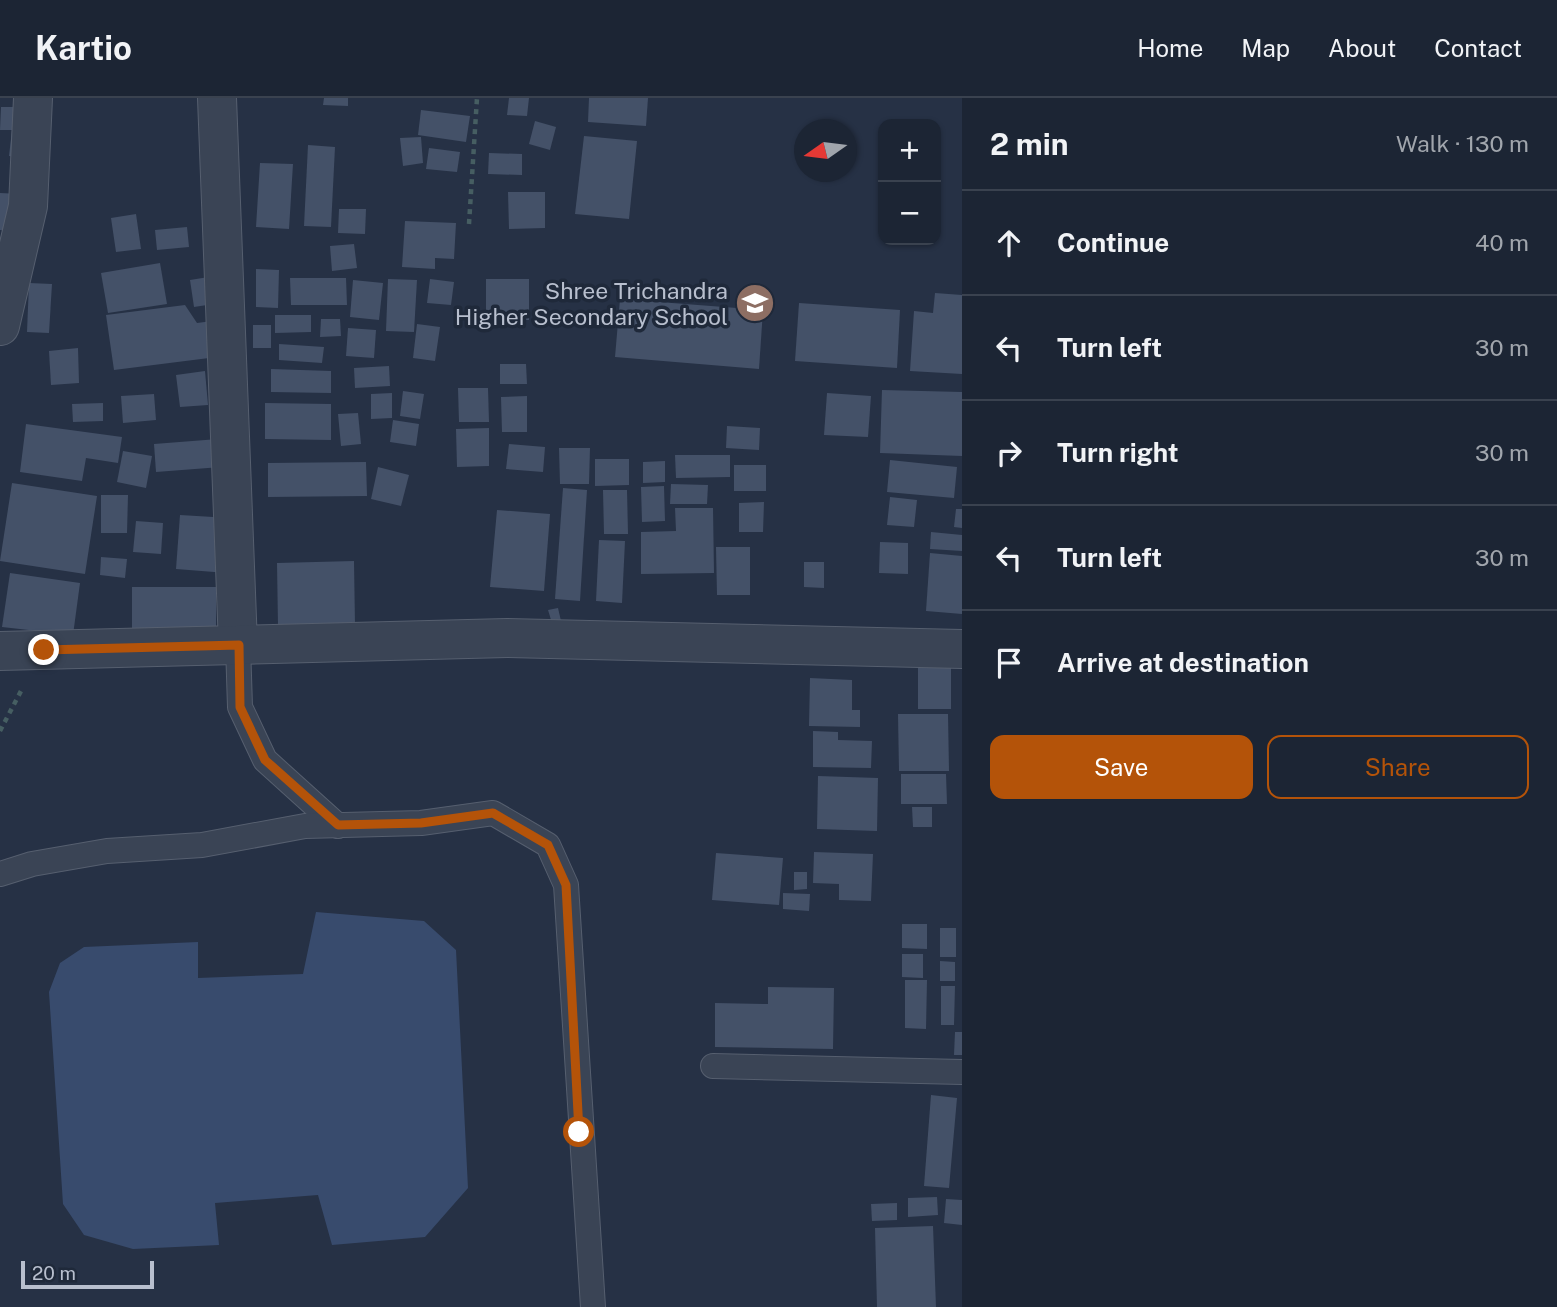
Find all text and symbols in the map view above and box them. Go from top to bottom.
text: Kartio [35,29,132,67]
text: Home [1137,34,1203,62]
text: Map [1241,34,1290,62]
text: About [1328,34,1396,62]
text: Contact [1434,34,1522,62]
north arrow [794,119,857,182]
map controls [878,119,941,245]
button: + [878,119,941,182]
text: 2 min [990,126,1069,162]
text: Walk · 130 m [1396,130,1529,157]
button: − [878,182,941,245]
icon: ahead [990,224,1028,262]
text: Continue [1057,227,1169,258]
text: 40 m [1475,229,1529,256]
place label: Shree Trichandra Higher Secondary School [455,277,728,330]
school or university icon: Shree Trichandra Higher Secondary School [734,282,776,324]
icon: left [990,329,1028,367]
text: Turn left [1057,332,1162,363]
text: 30 m [1475,334,1529,361]
icon: right [990,434,1028,472]
text: Turn right [1057,437,1179,468]
text: 30 m [1475,439,1529,466]
icon: left [990,539,1028,577]
text: Turn left [1057,542,1162,573]
text: 30 m [1475,544,1529,571]
route end [28,634,59,665]
icon: arrive [990,644,1028,682]
text: Arrive at destination [1057,647,1309,678]
button: Save [990,735,1253,799]
button: Share [1267,735,1529,799]
route start [563,1116,594,1147]
scale bar [21,1258,154,1290]
text: 20 m [32,1262,76,1284]

